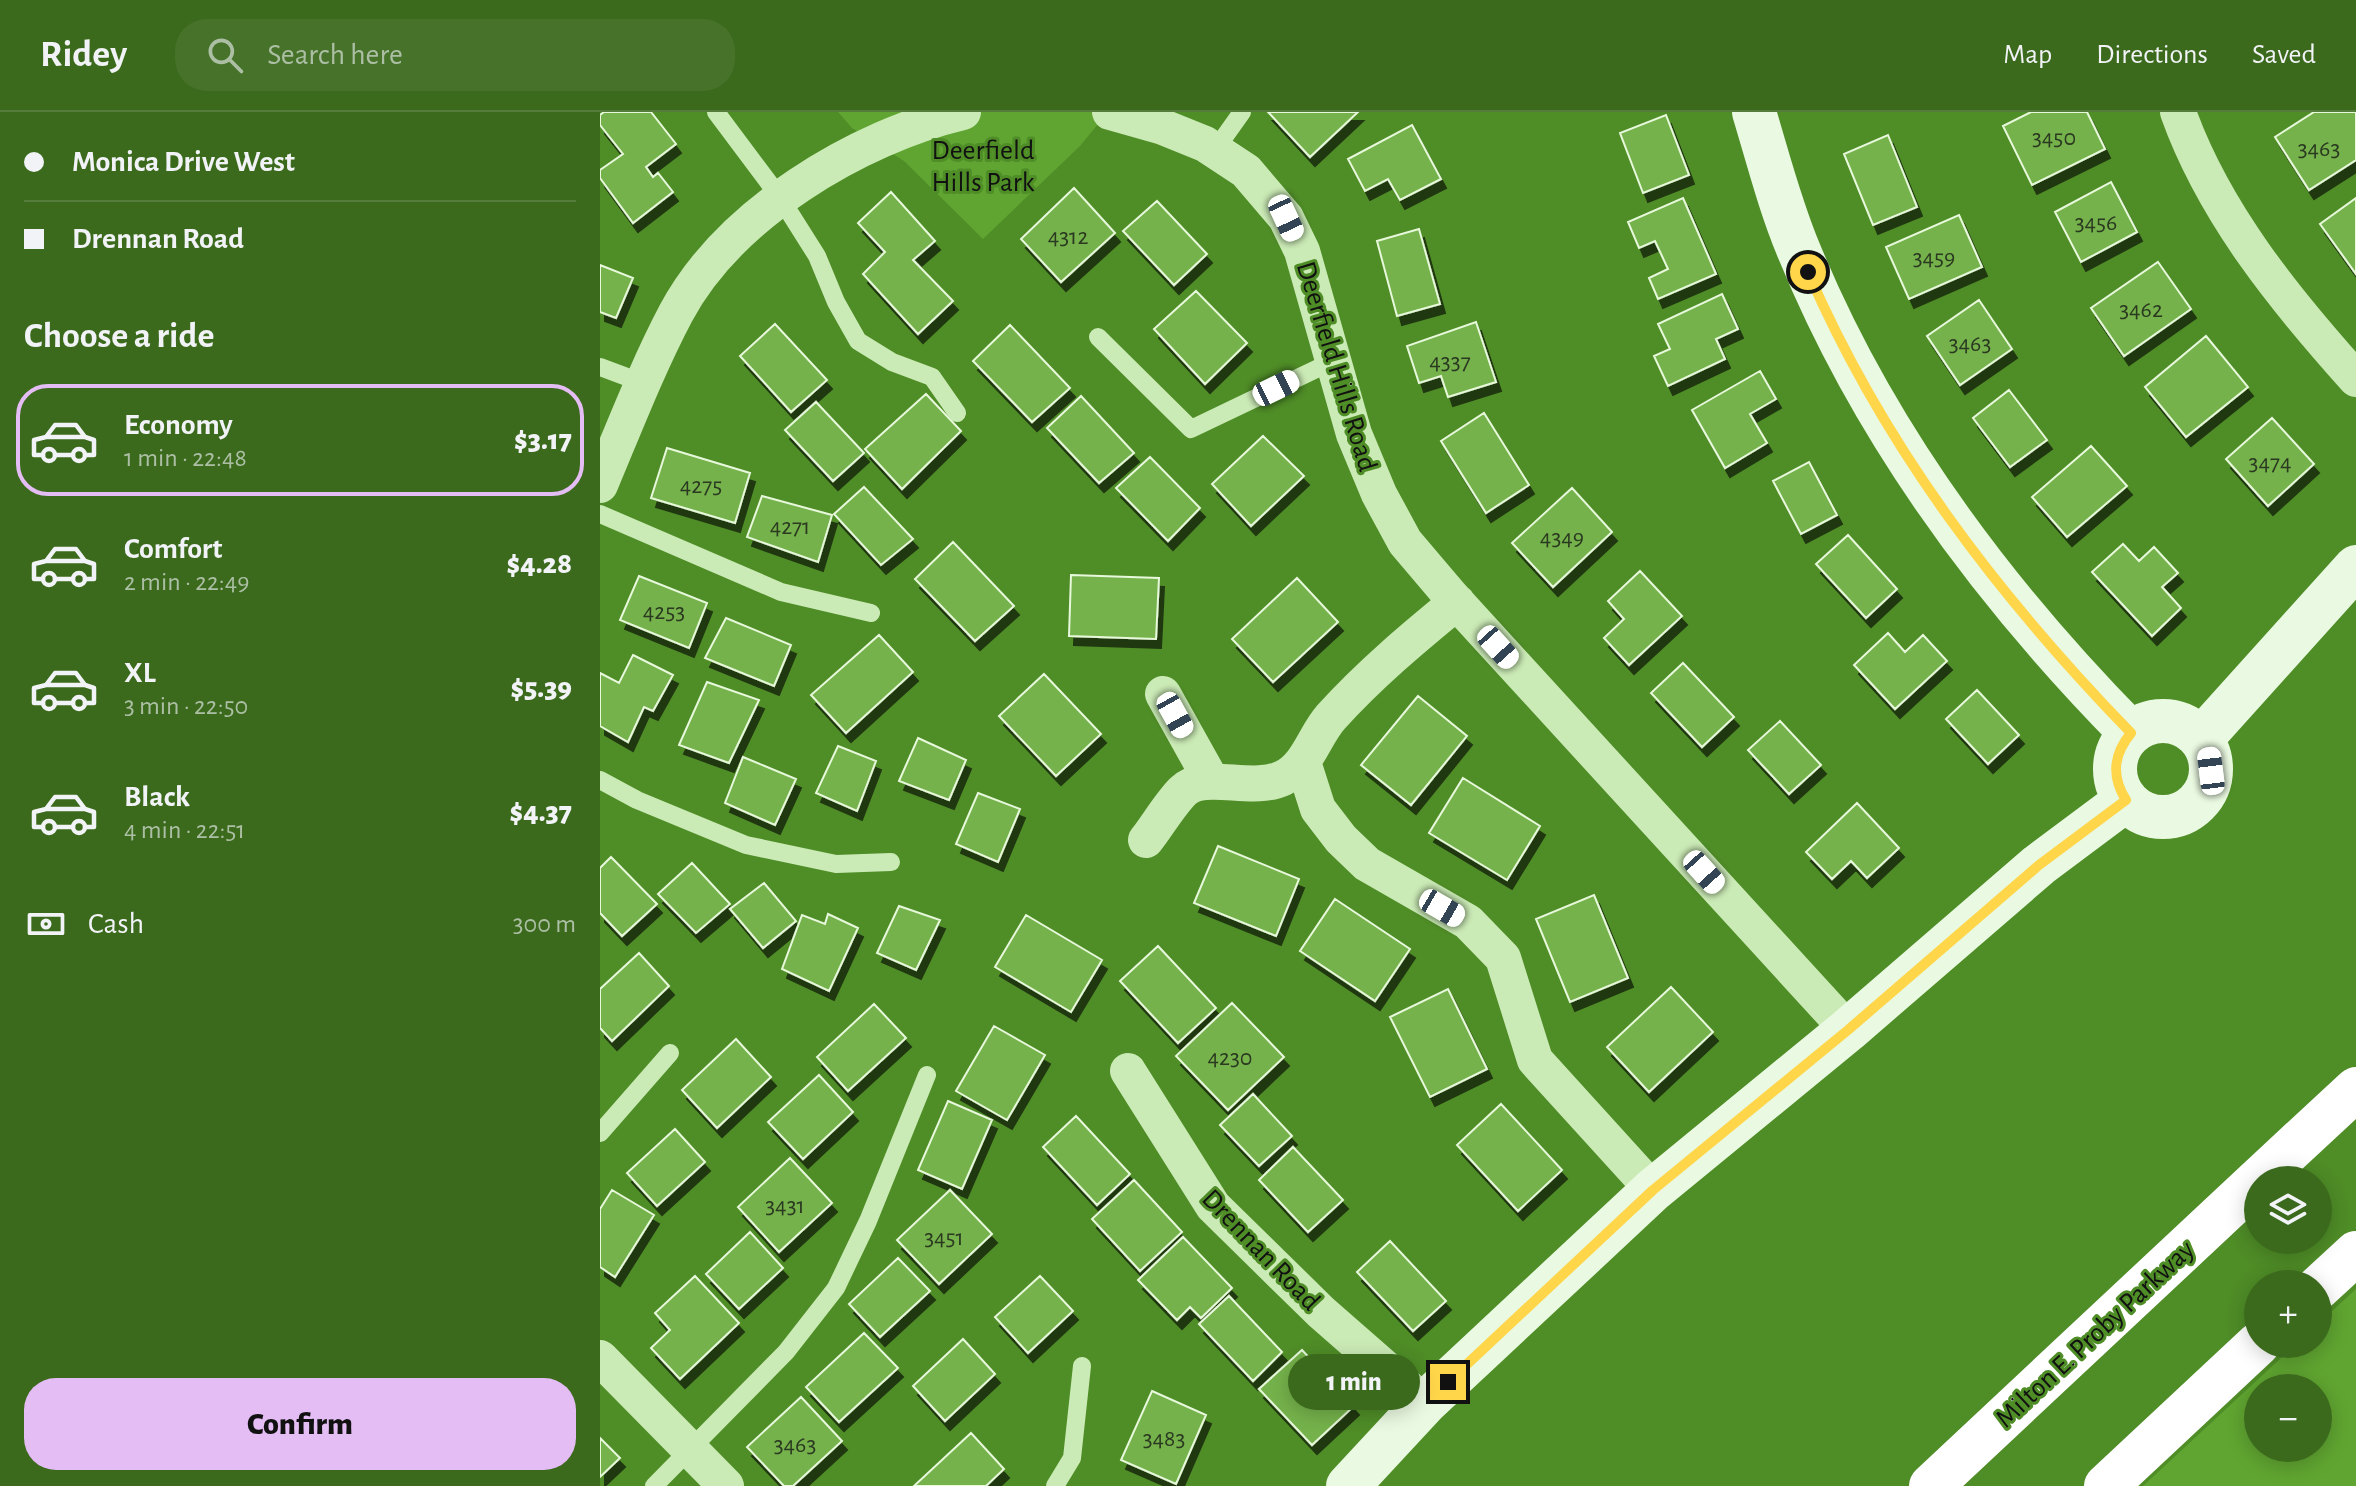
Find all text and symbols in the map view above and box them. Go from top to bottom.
search box [175,19,735,91]
icon: search [203,33,247,77]
text: Ridey [40,36,127,74]
text: Search here [267,40,403,70]
text: Map [2003,41,2052,69]
text: Directions [2096,41,2208,69]
text: Saved [2252,41,2316,69]
house number: 3450 [2032,126,2076,150]
park label: Deerfield Hills Park [931,137,1035,197]
house number: 3463 [2298,137,2340,161]
text: Monica Drive West [72,147,295,177]
car [1265,191,1307,245]
house number: 3456 [2075,211,2117,235]
text: Drennan Road [72,224,244,254]
house number: 4312 [1048,225,1088,249]
house number: 3459 [1913,246,1955,270]
route start [1790,254,1826,290]
street label: Deerfield Hills Road [1291,258,1381,475]
house number: 3462 [2119,298,2163,322]
text: Choose a ride [24,318,214,354]
house number: 3463 [1949,332,1991,356]
house number: 4337 [1429,350,1471,374]
car [1249,367,1303,409]
icon: car [28,404,100,476]
text: Economy [124,410,233,440]
text: $3.17 [514,425,572,455]
text: 1 min · 22:48 [124,445,247,471]
house number: 3474 [2249,451,2291,475]
house number: 4275 [680,474,722,498]
house number: 4271 [770,515,810,539]
house number: 4349 [1540,526,1584,550]
icon: car [28,528,100,600]
text: Comfort [124,534,223,564]
text: $4.28 [507,549,572,579]
text: 2 min · 22:49 [124,569,250,595]
house number: 4253 [643,600,685,624]
car [1473,621,1523,673]
icon: car [28,652,100,724]
text: XL [124,658,156,688]
text: $5.39 [510,673,572,703]
car [1153,688,1197,742]
text: 3 min · 22:50 [124,693,248,719]
car [2196,746,2226,796]
icon: car [28,776,100,848]
text: Black [124,782,190,812]
text: $4.37 [510,797,572,827]
text: 4 min · 22:51 [124,817,245,843]
car [1679,846,1729,898]
car [1415,886,1469,930]
icon: cash [24,902,68,946]
text: Cash [88,909,144,939]
text: 300 m [513,911,576,937]
house number: 4230 [1207,1046,1253,1070]
map controls [2244,1166,2332,1462]
button: layers [2244,1166,2332,1254]
street label: Drennan Road [1196,1185,1325,1316]
house number: 3431 [765,1194,805,1218]
house number: 3451 [924,1226,964,1250]
street label: Milton E. Proby Parkway [1991,1235,2200,1433]
button: + [2244,1270,2332,1358]
callout: 1 min [1288,1354,1420,1410]
route end [1430,1364,1466,1400]
text: 1 min [1326,1369,1382,1395]
button: − [2244,1374,2332,1462]
button: Confirm [24,1378,576,1470]
house number: 3483 [1143,1427,1185,1451]
house number: 3463 [774,1433,816,1457]

